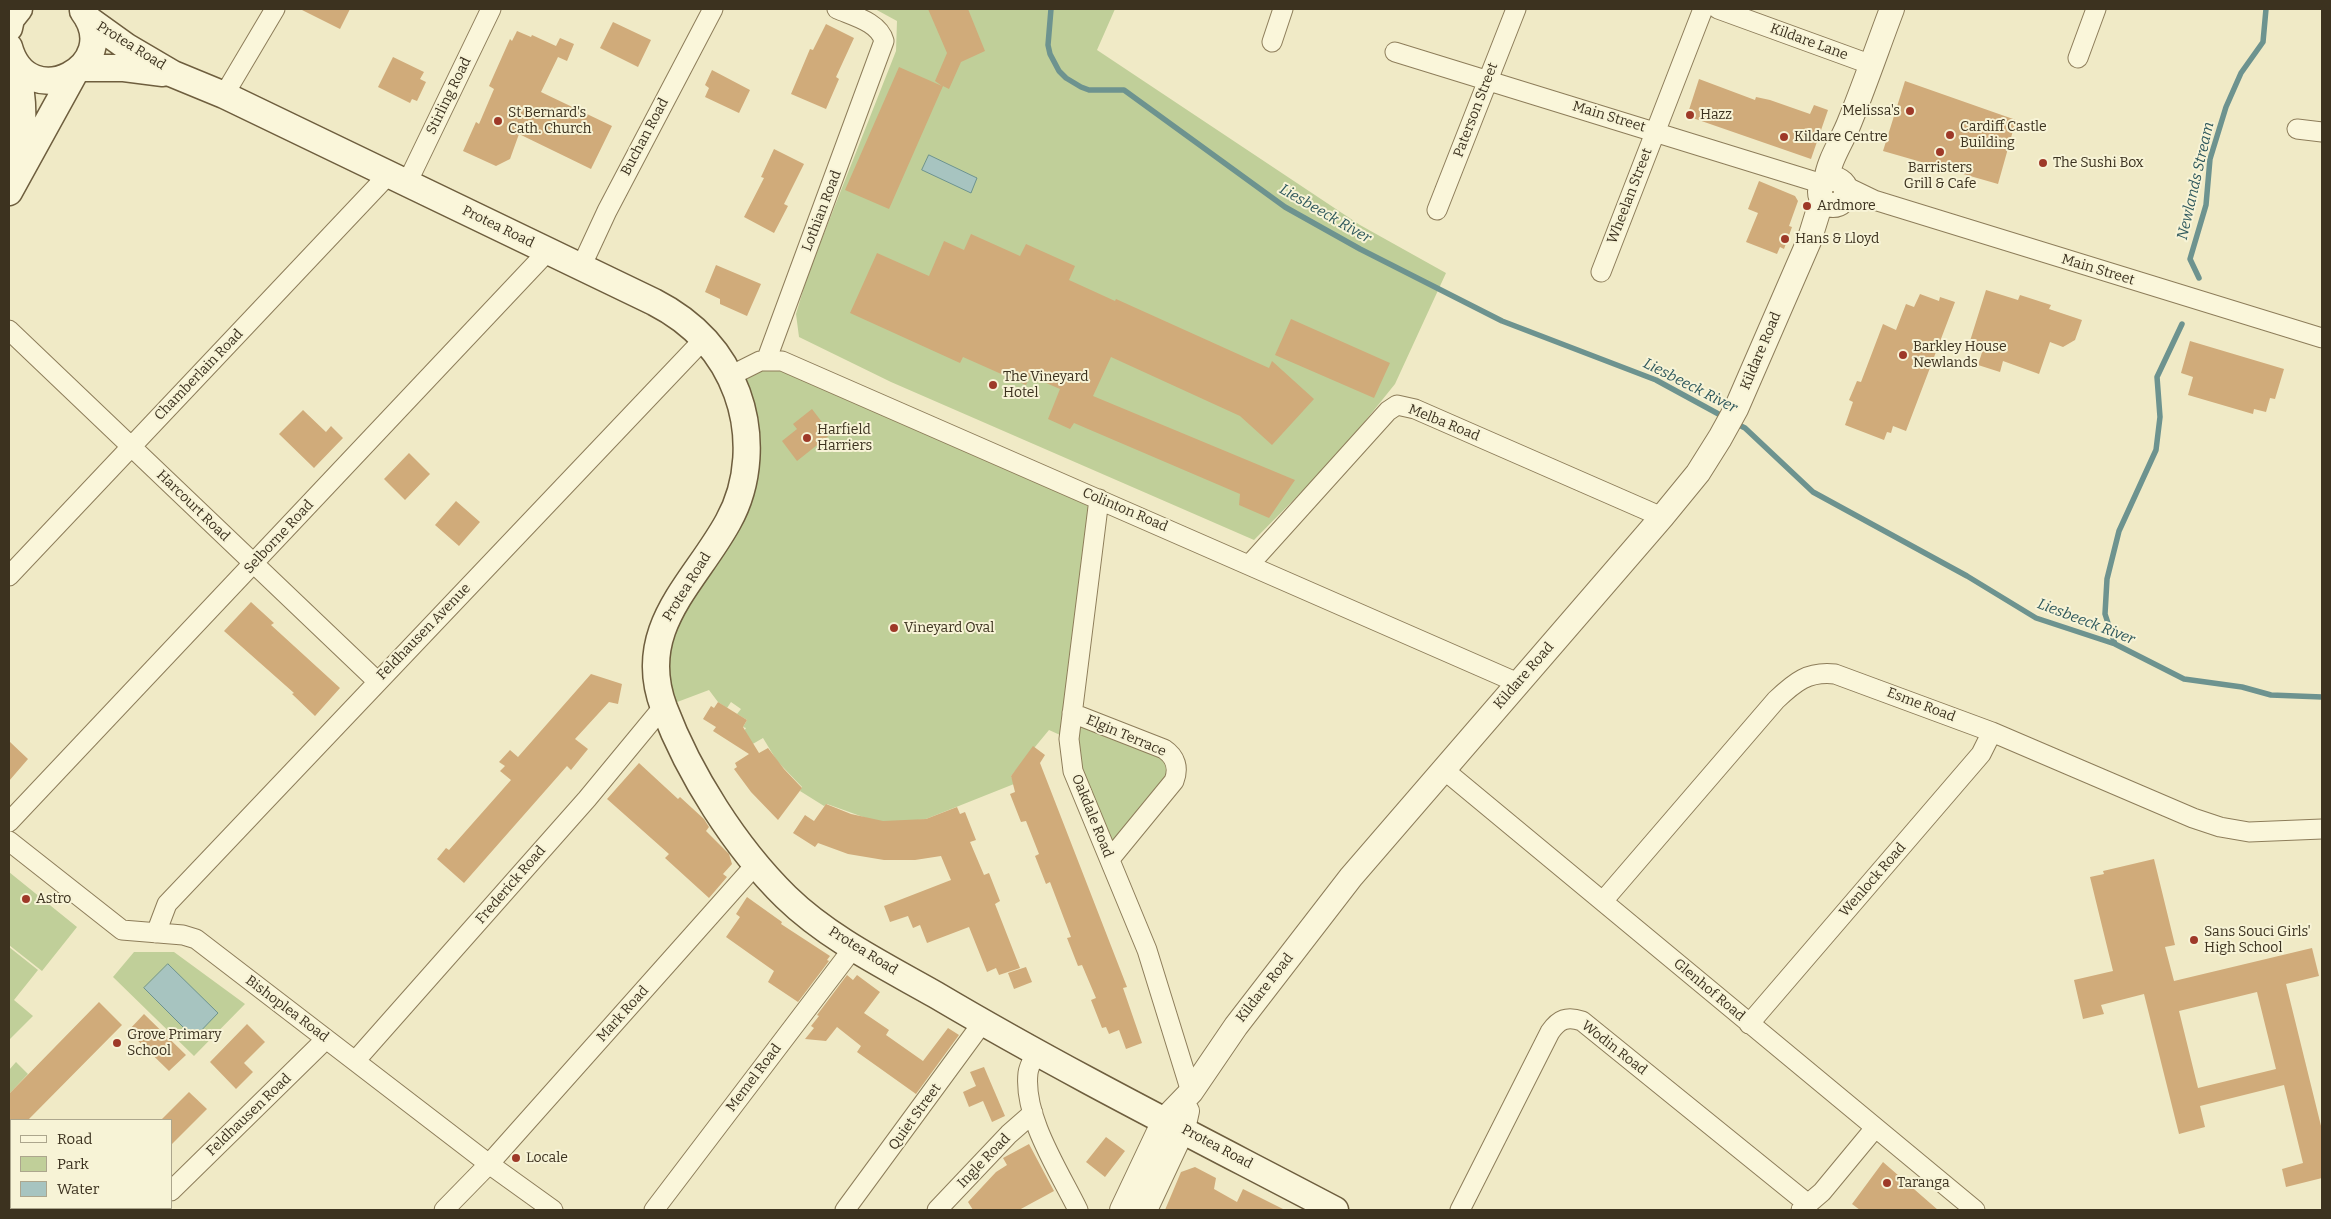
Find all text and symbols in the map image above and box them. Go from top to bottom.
street label: Protea Road [93,18,169,74]
street label: Kildare Lane [1768,20,1850,64]
street label: Stirling Road [423,55,475,137]
street label: Paterson Street [1450,60,1502,160]
street label: Buchan Road [618,95,672,179]
street label: Main Street [1571,98,1647,136]
place label: Melissa's [1842,103,1900,119]
place label: St Bernard's Cath. Church [508,105,591,138]
marker: Melissa's [1904,105,1916,117]
place label: Hazz [1700,107,1732,123]
marker: Hazz [1684,109,1696,121]
marker: St Bernard's Cath. Church [492,115,504,127]
place label: Cardiff Castle Building [1960,119,2047,152]
water label: Newlands Stream [2174,120,2218,242]
place label: Kildare Centre [1794,129,1888,145]
marker: Cardiff Castle Building [1944,129,1956,141]
marker: Kildare Centre [1778,131,1790,143]
street label: Wheelan Street [1604,146,1656,246]
marker: Barristers Grill & Cafe [1934,146,1946,158]
place label: The Sushi Box [2053,155,2144,171]
marker: The Sushi Box [2037,157,2049,169]
place label: Barristers Grill & Cafe [1904,160,1976,192]
street label: Lothian Road [799,168,845,254]
water label: Liesbeeck River [1276,181,1374,247]
place label: Ardmore [1817,198,1876,214]
marker: Ardmore [1801,200,1813,212]
street label: Protea Road [459,202,537,252]
place label: Hans & Lloyd [1795,231,1879,247]
marker: Hans & Lloyd [1779,233,1791,245]
street label: Main Street [2060,251,2136,289]
street label: Kildare Road [1737,310,1785,392]
street label: Chamberlain Road [151,326,247,424]
place label: Barkley House Newlands [1913,339,2007,372]
marker: Barkley House Newlands [1897,349,1909,361]
water label: Liesbeeck River [1640,355,1740,417]
place label: The Vineyard Hotel [1003,369,1089,402]
marker: The Vineyard Hotel [987,379,999,391]
street label: Melba Road [1406,401,1482,445]
place label: Harfield Harriers [817,422,872,454]
marker: Harfield Harriers [801,432,813,444]
street label: Harcourt Road [153,467,233,545]
street label: Colinton Road [1080,484,1170,536]
street label: Selborne Road [241,497,317,577]
street label: Protea Road [659,549,715,625]
street label: Feldhausen Avenue [374,580,474,684]
water label: Liesbeeck River [2035,595,2137,649]
place label: Vineyard Oval [904,620,994,636]
marker: Vineyard Oval [888,622,900,634]
street label: Kildare Road [1490,639,1558,713]
street label: Esme Road [1884,684,1958,726]
street label: Elgin Terrace [1083,712,1169,760]
street label: Oakdale Road [1068,772,1116,860]
street label: Wenlock Road [1836,840,1910,920]
street label: Frederick Road [473,843,549,927]
place label: Astro [36,891,71,907]
marker: Astro [20,893,32,905]
street label: Protea Road [825,923,901,979]
place label: Sans Souci Girls' High School [2204,924,2311,956]
marker: Sans Souci Girls' High School [2188,934,2200,946]
street label: Kildare Road [1233,950,1297,1026]
street label: Glenhof Road [1670,955,1748,1025]
street label: Bishoplea Road [242,972,332,1046]
street label: Mark Road [594,983,652,1045]
street label: Wodin Road [1578,1017,1650,1079]
place label: Grove Primary School [127,1027,222,1060]
marker: Grove Primary School [111,1037,123,1049]
street label: Memel Road [723,1041,785,1115]
street label: Feldhausen Road [203,1070,295,1160]
street label: Quiet Street [885,1080,945,1154]
legend [10,1119,172,1209]
street label: Protea Road [1179,1121,1255,1173]
text: Road [57,1130,92,1148]
street label: Ingle Road [954,1130,1014,1192]
place label: Locale [526,1150,568,1166]
marker: Locale [510,1152,522,1164]
text: Park [57,1155,89,1173]
place label: Taranga [1897,1175,1950,1191]
marker: Taranga [1881,1177,1893,1189]
text: Water [57,1180,99,1198]

